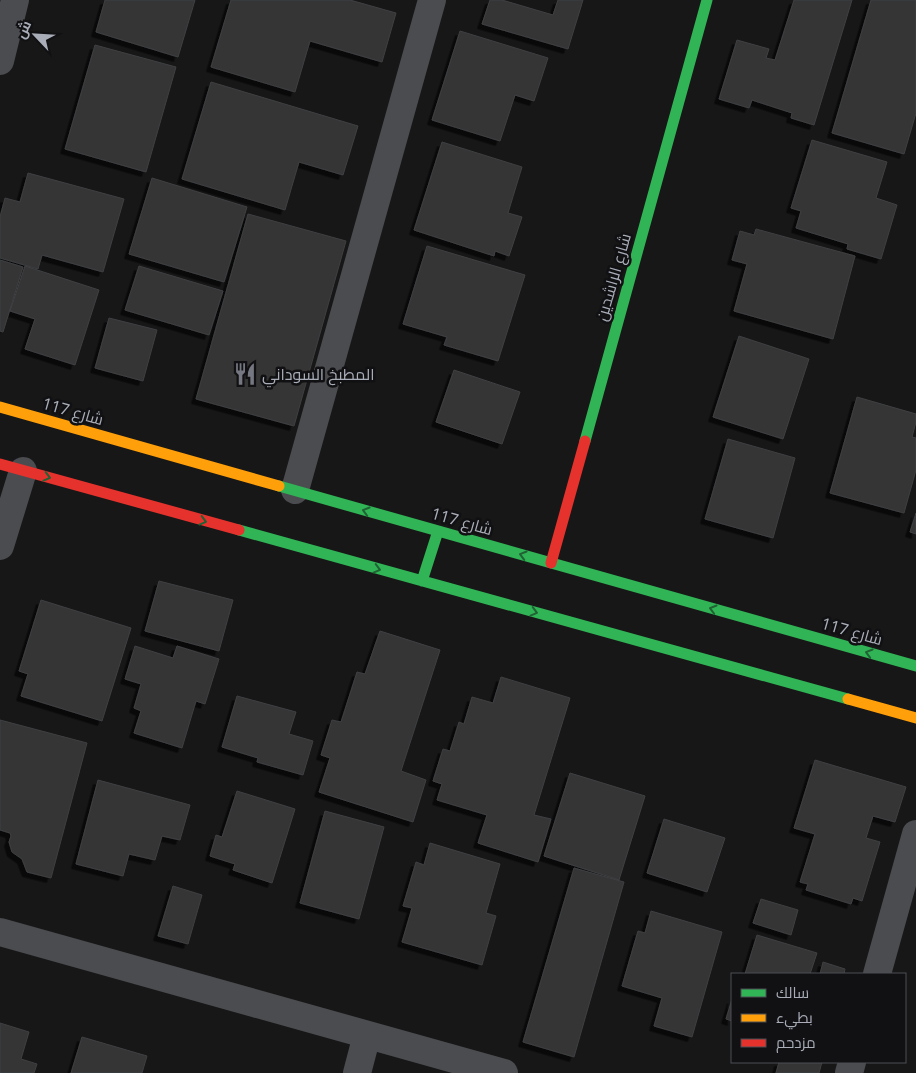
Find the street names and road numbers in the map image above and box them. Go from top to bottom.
street label: شارع الراشدين [590,231,637,324]
street label: شارع 117 [40,392,106,431]
street label: شارع 117 [429,502,495,541]
street label: شارع 117 [819,612,885,651]

